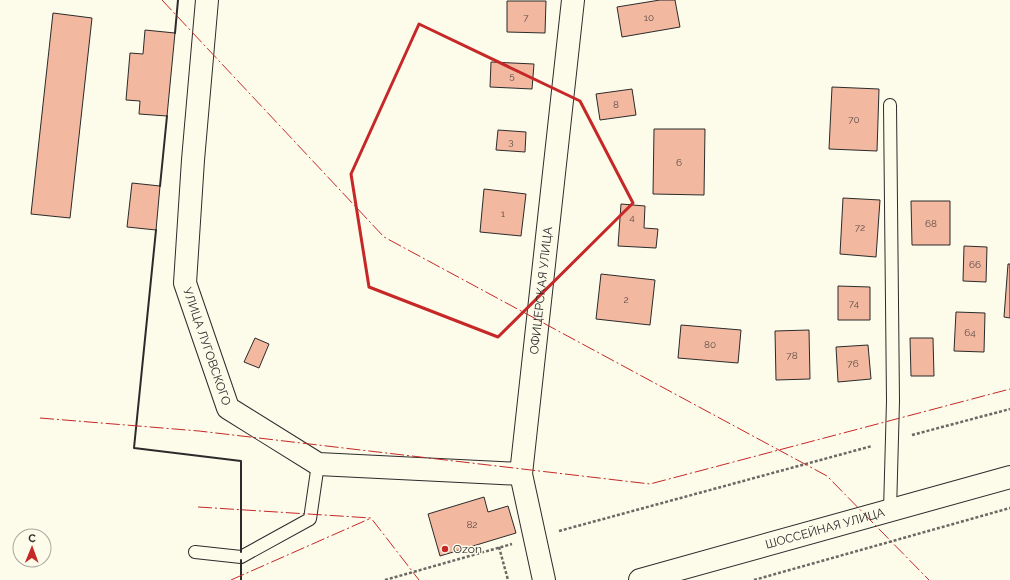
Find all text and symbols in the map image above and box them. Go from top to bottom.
house number: 7 [523,12,529,23]
house number: 10 [644,12,654,23]
house number: 5 [509,70,515,81]
house number: 8 [613,99,619,110]
house number: 70 [848,114,860,125]
house number: 3 [508,136,514,147]
house number: 6 [676,157,682,168]
house number: 1 [501,208,506,219]
house number: 4 [629,212,635,223]
house number: 68 [925,218,937,229]
house number: 72 [855,222,865,233]
street label: ОФИЦЕРСКАЯ УЛИЦА [527,226,555,355]
house number: 66 [969,259,981,270]
street label: УЛИЦА ЛУГОВСКОГО [180,286,234,407]
house number: 2 [623,294,629,305]
house number: 74 [849,298,860,309]
house number: 64 [964,327,976,338]
house number: 80 [704,339,716,350]
house number: 78 [786,350,798,361]
house number: 76 [847,358,859,369]
street label: ШОССЕЙНАЯ УЛИЦА [764,505,886,552]
house number: 82 [466,519,478,530]
north arrow [12,528,52,568]
text: С [28,532,37,545]
place label: Ozon [453,542,482,556]
marker: Ozon [440,544,450,554]

